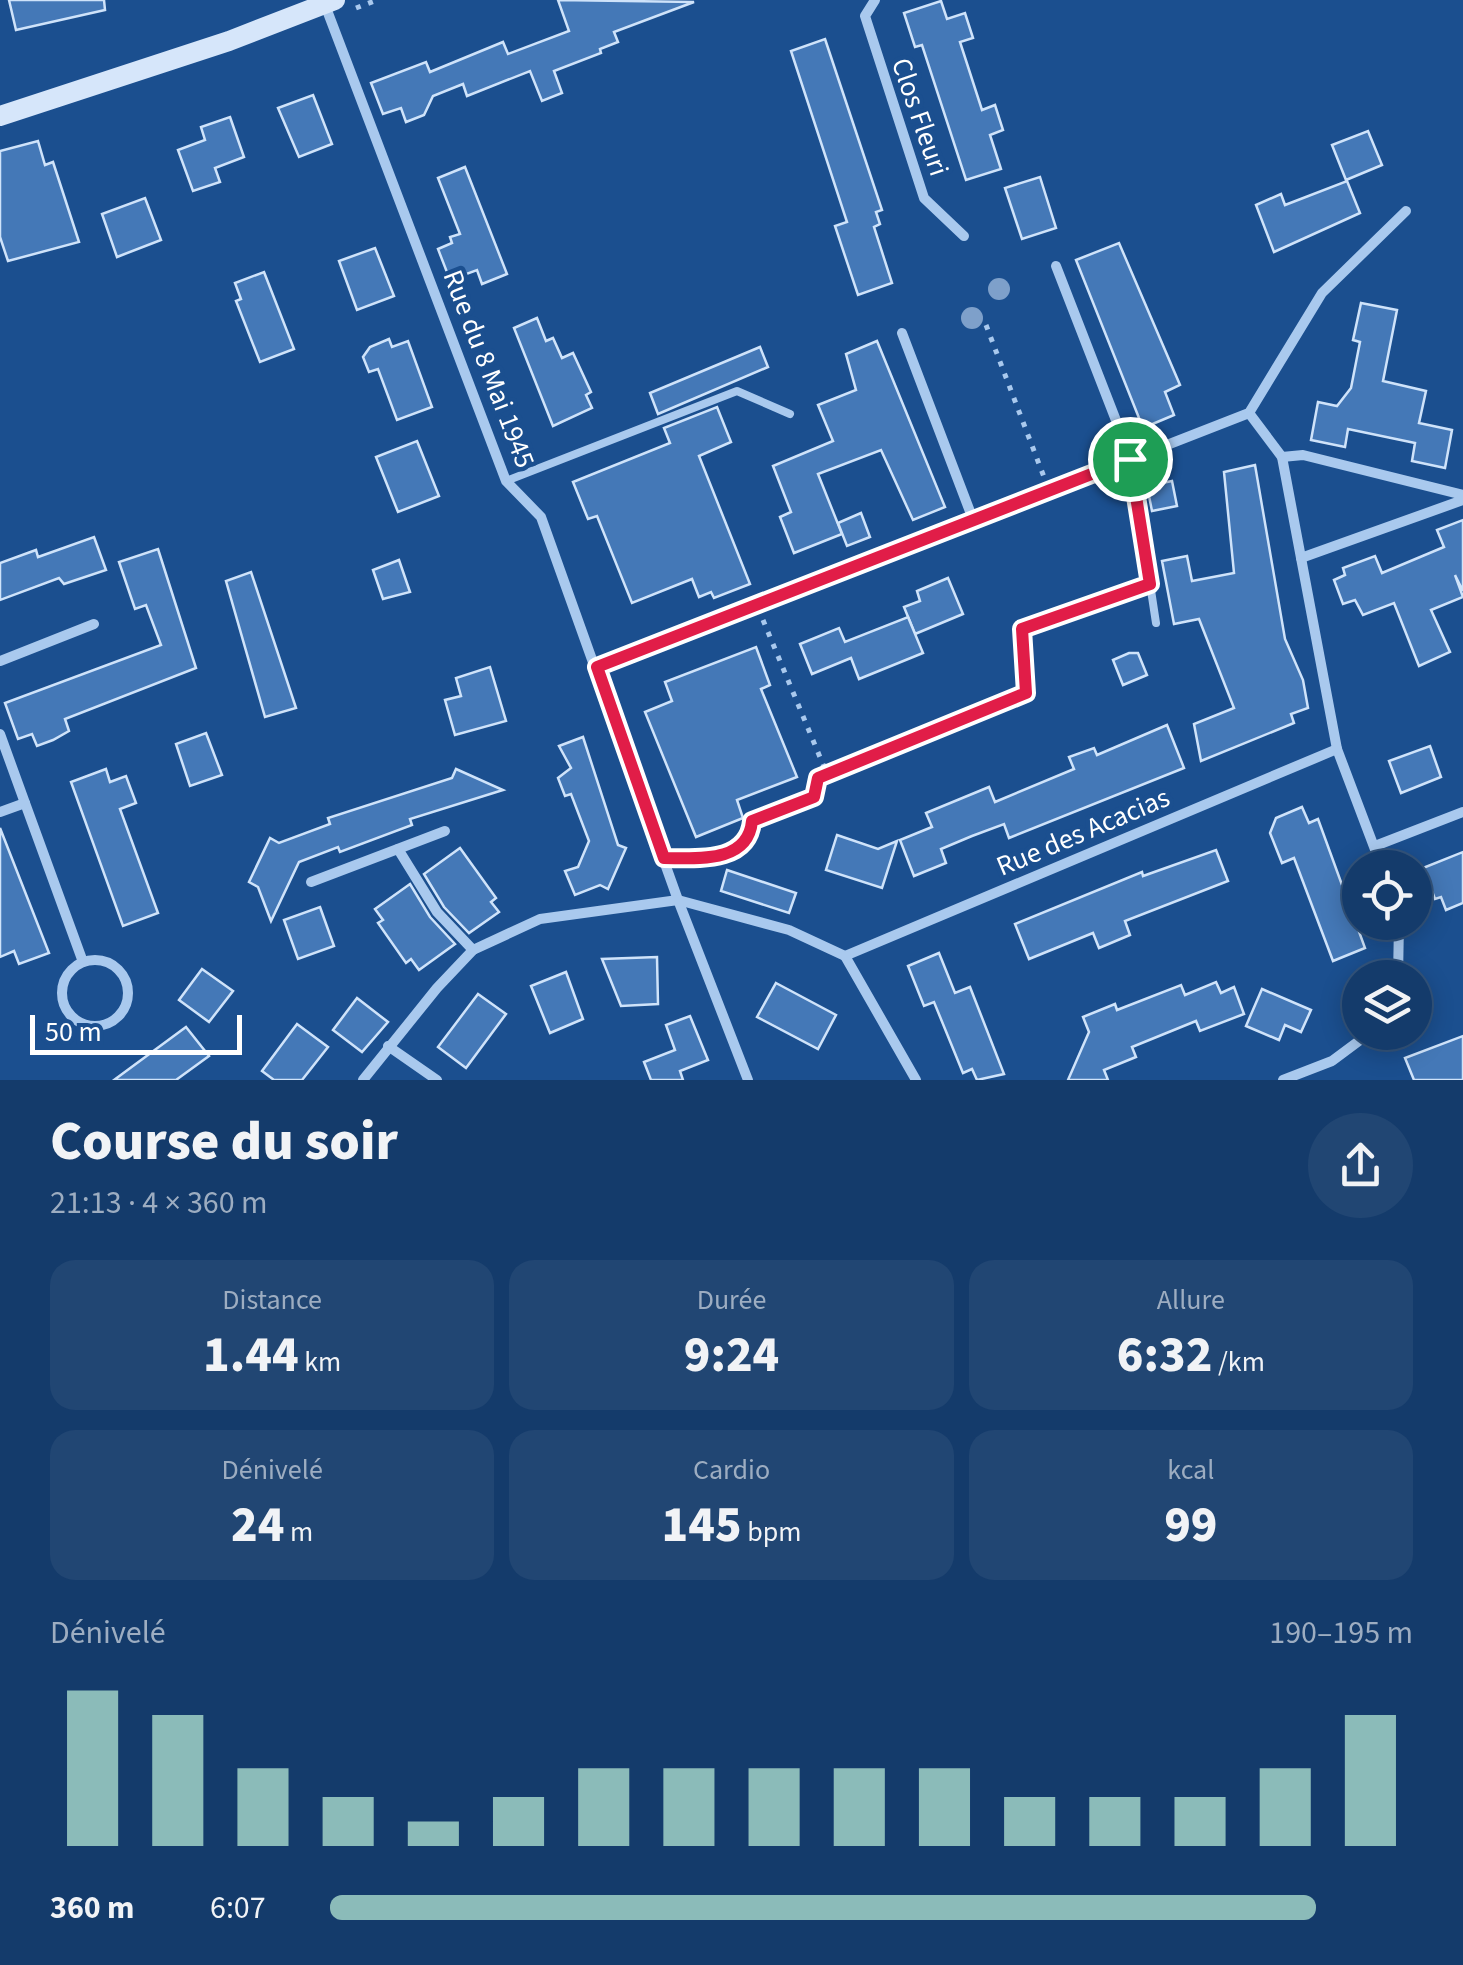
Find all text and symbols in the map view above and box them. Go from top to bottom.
street label: Clos Fleuri [881,53,959,181]
street label: Rue du 8 Mai 1945 [433,264,545,474]
pin [1088,417,1173,502]
icon: arrive [1103,432,1158,487]
street label: Rue des Acacias [990,778,1176,886]
map controls [1342,850,1432,1050]
button: locate [1342,850,1432,940]
button: layers [1342,960,1432,1050]
scale bar [30,1010,242,1054]
text: 50 m [45,1012,102,1052]
text: Course du soir [50,1103,398,1181]
button: share [1308,1113,1413,1218]
text: 21:13 · 4 × 360 m [50,1180,268,1226]
text: Distance [222,1280,322,1320]
text: Durée [697,1280,766,1320]
text: Allure [1157,1280,1225,1320]
text: 1.44 [203,1320,299,1391]
text: 9:24 [684,1320,779,1391]
text: 6:32 [1117,1320,1212,1391]
text: km [299,1342,341,1382]
text: /km [1212,1342,1265,1382]
text: Dénivelé [222,1450,323,1490]
text: Cardio [693,1450,770,1490]
text: kcal [1167,1450,1214,1490]
text: 24 [231,1490,284,1561]
text: 145 [662,1490,742,1561]
text: 99 [1164,1490,1218,1561]
text: m [284,1512,313,1552]
text: bpm [742,1512,801,1552]
text: Dénivelé [50,1610,166,1656]
text: 190–195 m [1269,1610,1413,1656]
text: 360 m [50,1885,135,1931]
text: 6:07 [210,1885,266,1931]

